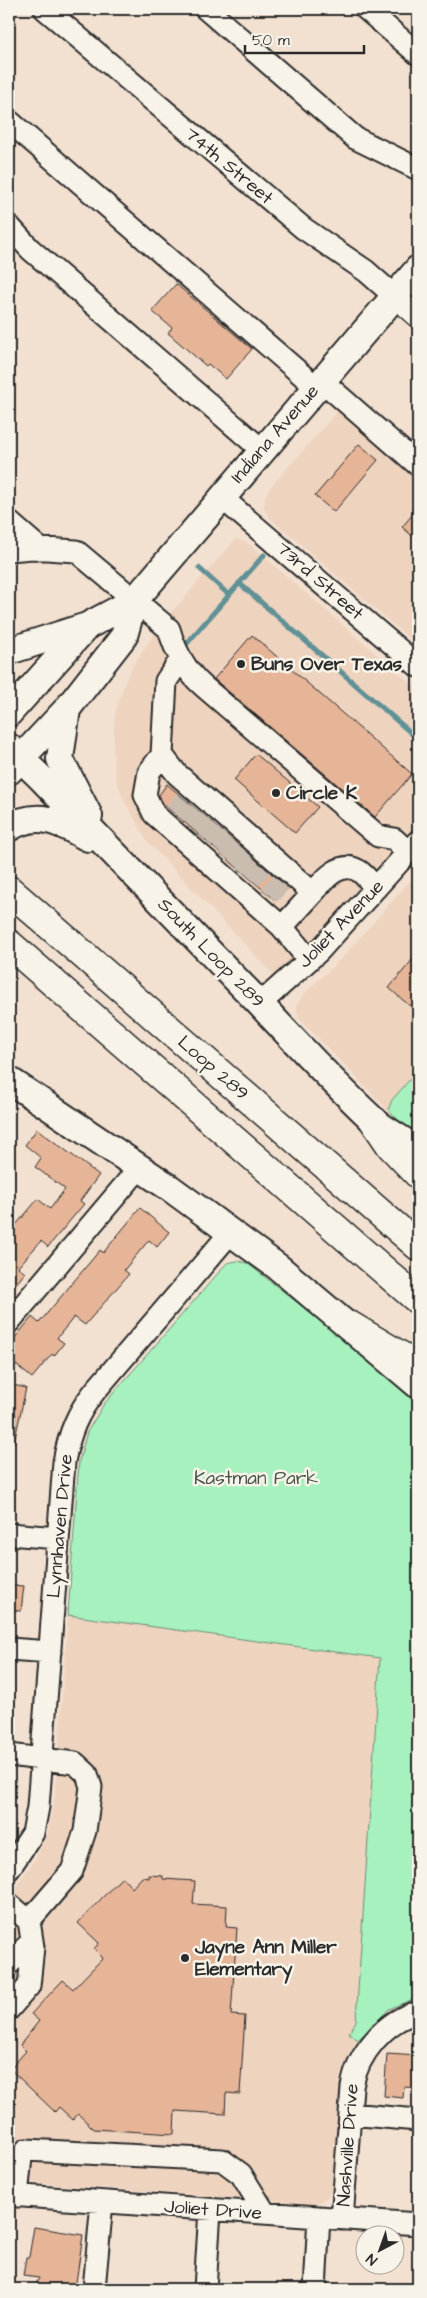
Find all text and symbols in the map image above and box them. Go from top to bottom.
scale bar [245,22,363,54]
text: 50 m [252,30,290,51]
street label: 74th Street [179,121,279,211]
street label: Indiana Avenue [224,379,326,489]
street label: 73rd Street [270,535,370,627]
place label: Buns Over Texas [251,651,402,678]
marker: Buns Over Texas [235,658,247,670]
place label: Circle K [286,780,358,807]
marker: Circle K [270,787,282,799]
street label: Joliet Avenue [292,874,390,974]
street label: South Loop 289 [151,892,271,1014]
street label: Loop 289 [171,1029,255,1107]
street label: Lynnhaven Drive [40,1453,81,1599]
park label: Kastman Park [194,1465,318,1492]
place label: Jayne Ann Miller Elementary [194,1934,337,1984]
marker: Jayne Ann Miller Elementary [179,1952,191,1964]
street label: Nashville Drive [330,2083,366,2207]
street label: Joliet Drive [163,2193,263,2227]
north arrow [354,2226,404,2276]
text: N [362,2248,382,2269]

